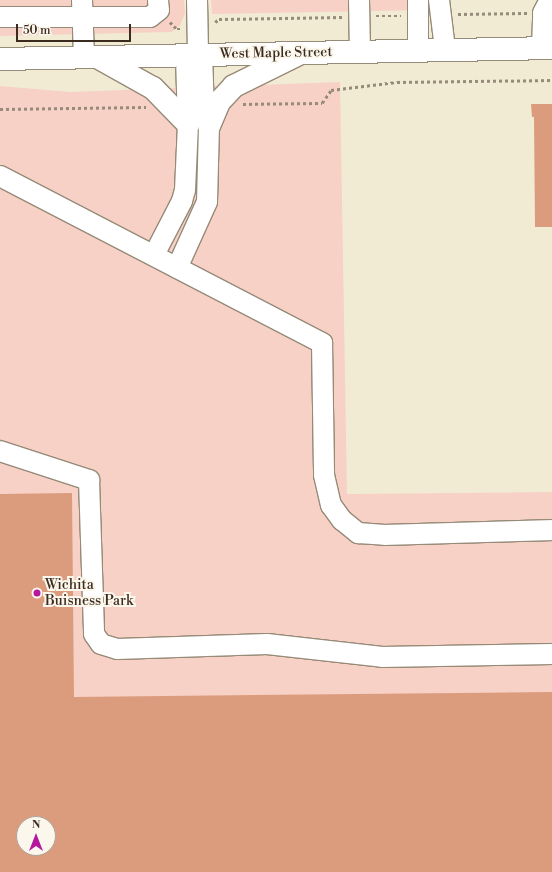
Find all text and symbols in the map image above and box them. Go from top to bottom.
scale bar [18,16,133,42]
text: 50 m [23,23,51,38]
street label: West Maple Street [220,44,332,62]
place label: Wichita Buisness Park [45,577,133,610]
marker: Wichita Buisness Park [32,588,42,598]
north arrow [16,816,56,856]
text: N [32,818,40,832]

